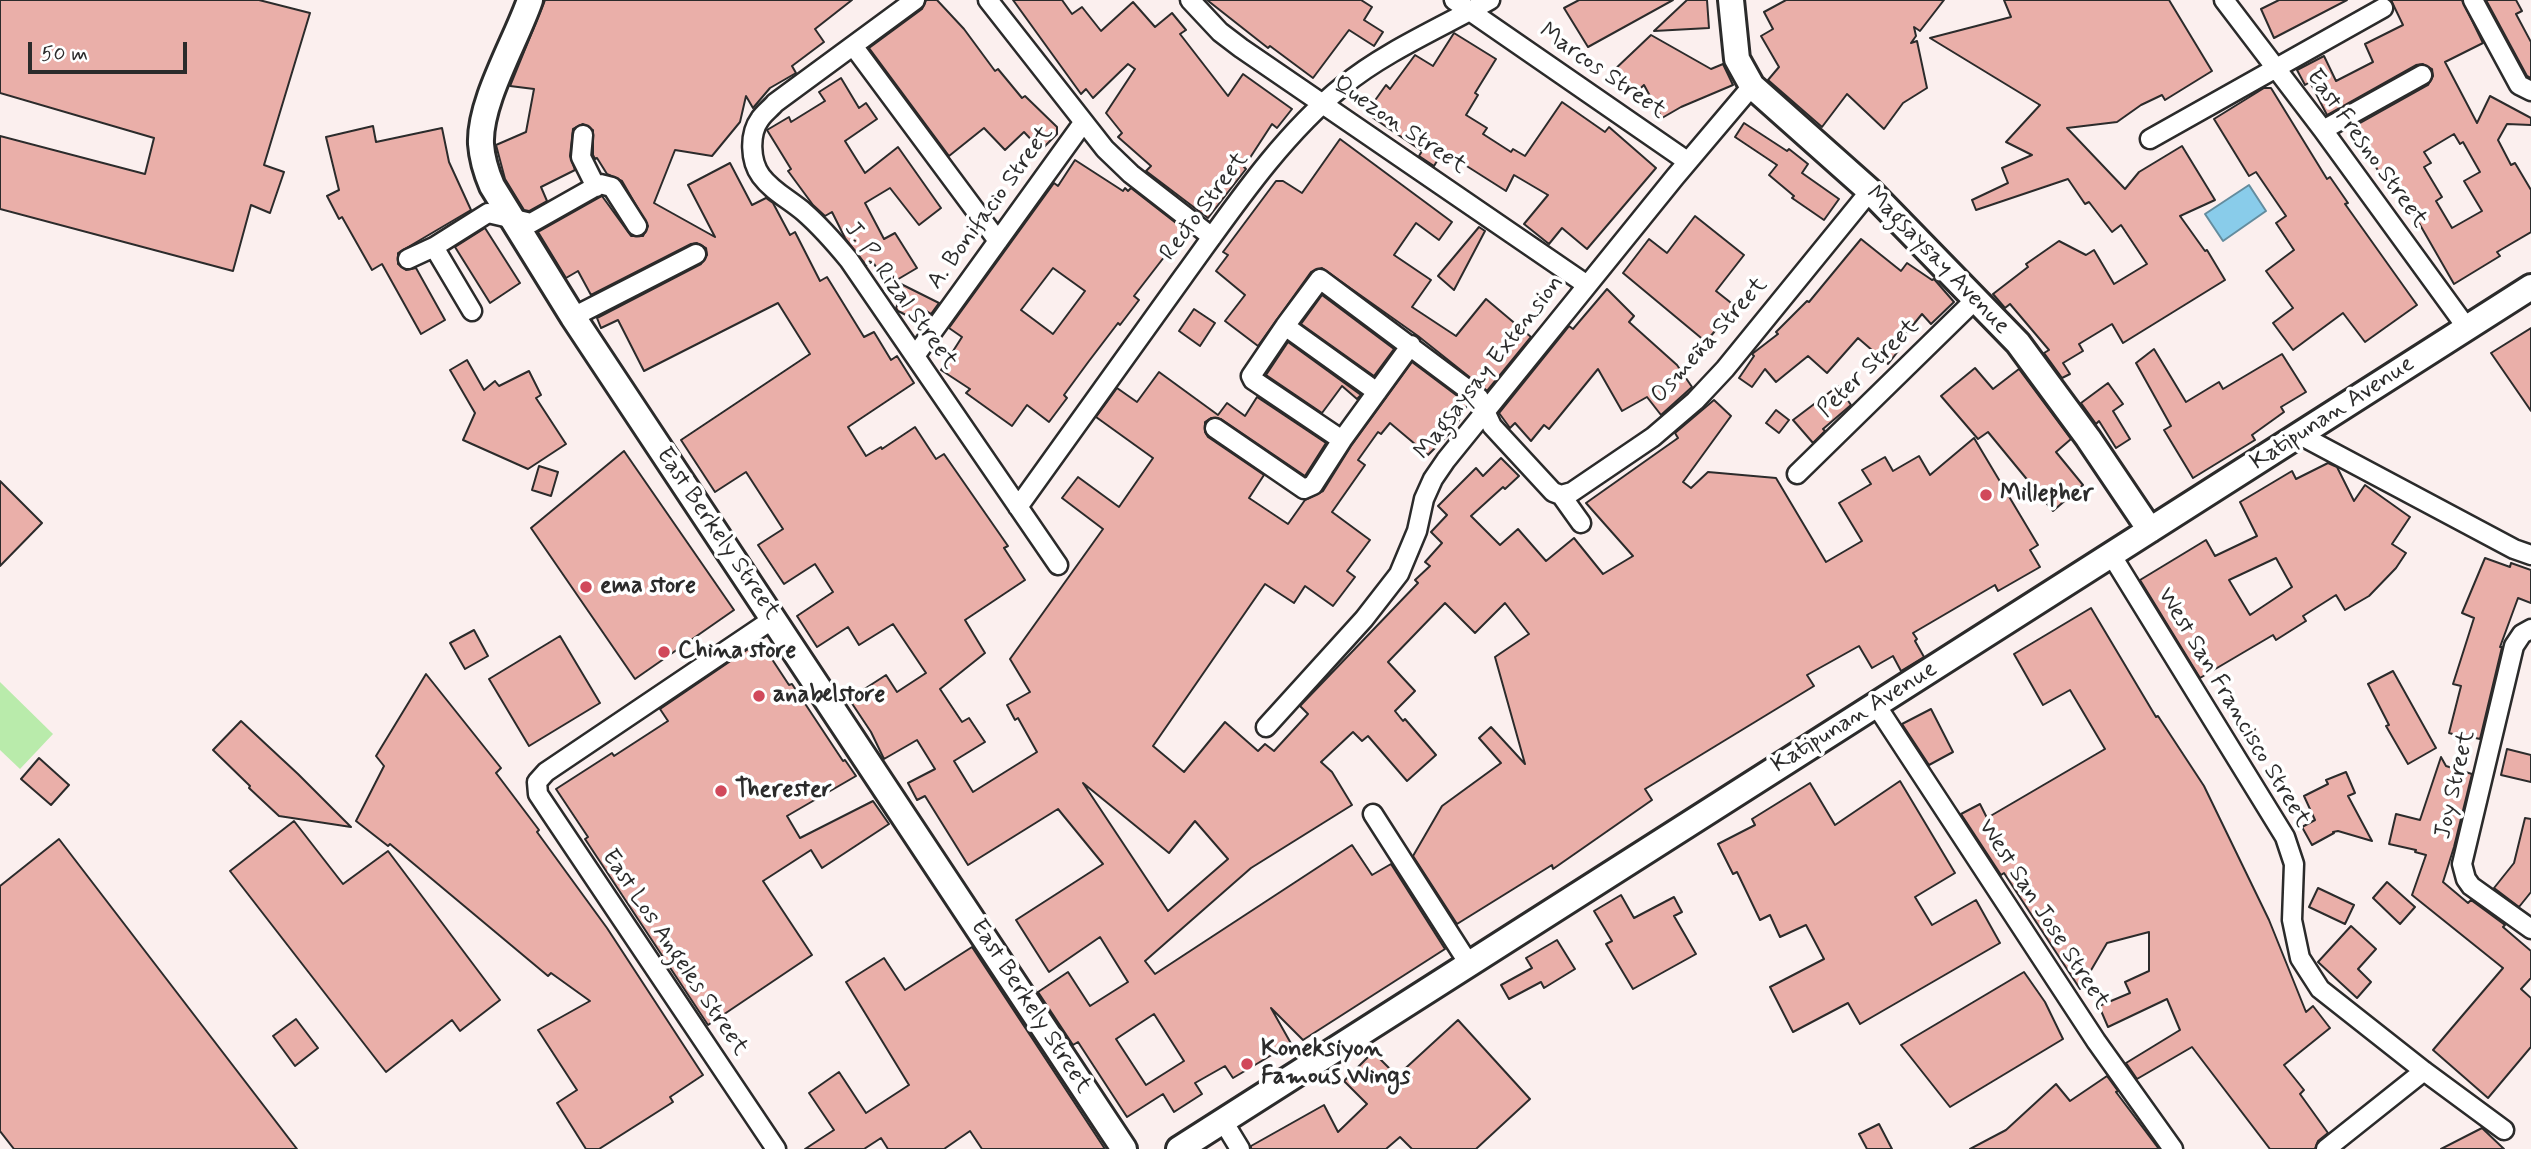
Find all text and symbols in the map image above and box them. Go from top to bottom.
street label: Marcos Street [1533,18,1671,126]
scale bar [32,28,191,72]
text: 50 m [41,40,88,68]
street label: East Fresno Street [2299,64,2433,234]
street label: Quezon Street [1326,71,1472,181]
street label: A. Bonifacio Street [922,120,1060,296]
street label: Recto Street [1155,147,1255,267]
street label: Magsaysay Avenue [1859,181,2015,341]
street label: J. P. Rizal Street [837,217,963,375]
street label: Magsaysay Extension [1409,270,1571,466]
street label: Osmeña Street [1646,272,1774,410]
street label: Peter Street [1812,314,1926,424]
street label: Katipunan Avenue [2246,350,2420,478]
street label: East Berkely Street [649,442,785,626]
place label: Millepher [2000,481,2093,509]
marker: Millepher [1978,487,1994,503]
place label: ema store [600,573,696,601]
marker: ema store [578,579,594,595]
street label: West San Francisco Street [2150,583,2316,833]
place label: China store [678,638,796,666]
marker: China store [656,644,672,660]
street label: Katipunan Avenue [1767,656,1943,780]
place label: anabelstore [773,682,885,710]
marker: anabelstore [751,688,767,704]
street label: Joy Street [2430,728,2482,842]
place label: Therester [735,777,832,805]
marker: Therester [713,783,729,799]
street label: West San Jose Street [1971,814,2115,1016]
street label: East Los Angeles Street [594,844,754,1062]
street label: East Berkely Street [963,915,1097,1099]
place label: Koneksiyon Famous Wings [1261,1036,1410,1092]
marker: Koneksiyon Famous Wings [1239,1056,1255,1072]

